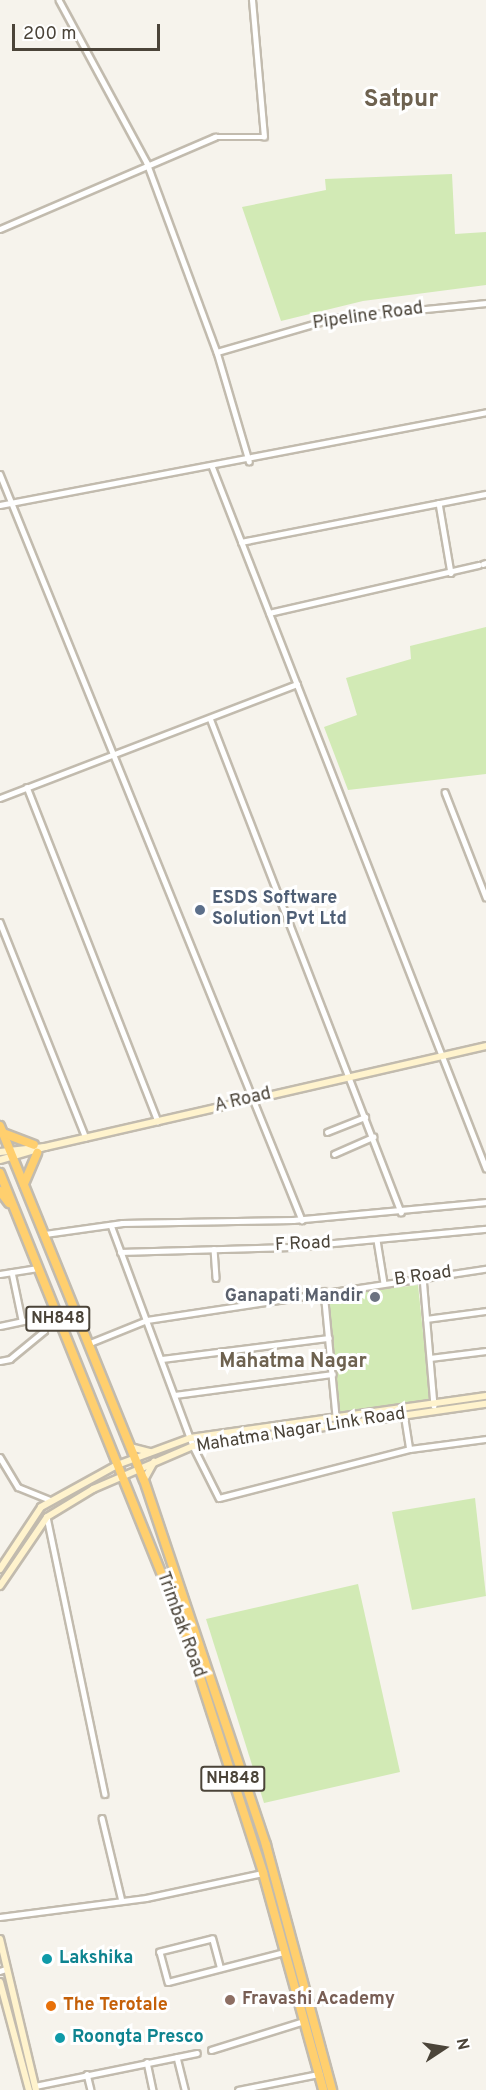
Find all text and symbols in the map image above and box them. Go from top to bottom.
scale bar [15,12,164,50]
text: 200 m [23,23,76,46]
district label: Satpur [364,87,438,115]
street label: Pipeline Road [311,299,425,335]
place label: ESDS Software Solution Pvt Ltd [212,889,347,932]
marker: ESDS Software Solution Pvt Ltd [193,903,207,917]
street label: A Road [212,1084,274,1118]
street label: F Road [274,1233,332,1257]
street label: B Road [393,1262,453,1292]
place label: Ganapati Mandir [225,1286,363,1308]
marker: Ganapati Mandir [368,1290,382,1304]
road number: NH848 [25,1306,91,1332]
district label: Mahatma Nagar [219,1350,367,1374]
street label: Mahatma Nagar Link Road [195,1404,407,1458]
street label: Trimbak Road [151,1569,209,1681]
road number: NH848 [200,1766,266,1792]
place label: Lakshika [59,1948,133,1970]
marker: Lakshika [40,1952,54,1966]
place label: Fravashi Academy [242,1989,396,2011]
marker: Fravashi Academy [223,1993,237,2007]
place label: The Terotale [63,1995,168,2017]
marker: The Terotale [44,1999,58,2013]
north arrow [414,2018,474,2078]
place label: Roongta Presco [72,2027,204,2049]
marker: Roongta Presco [53,2031,67,2045]
text: N [451,2037,473,2052]

